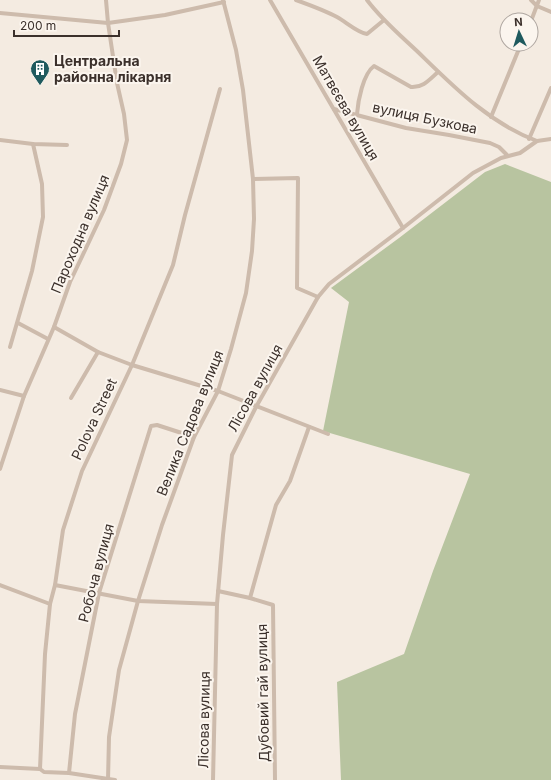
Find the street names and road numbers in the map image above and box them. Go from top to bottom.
street label: Матвєєва вулиця [309,52,383,163]
street label: вулиця Бузкова [371,98,479,137]
street label: Пароходна вулиця [47,172,112,296]
street label: Лісова вулиця [223,341,286,435]
street label: Велика Садова вулиця [153,347,227,498]
street label: Polova Street [67,375,120,462]
street label: Робоча вулиця [74,522,117,624]
street label: Дубовий гай вулиця [253,624,272,762]
street label: Лісова вулиця [194,671,213,769]

